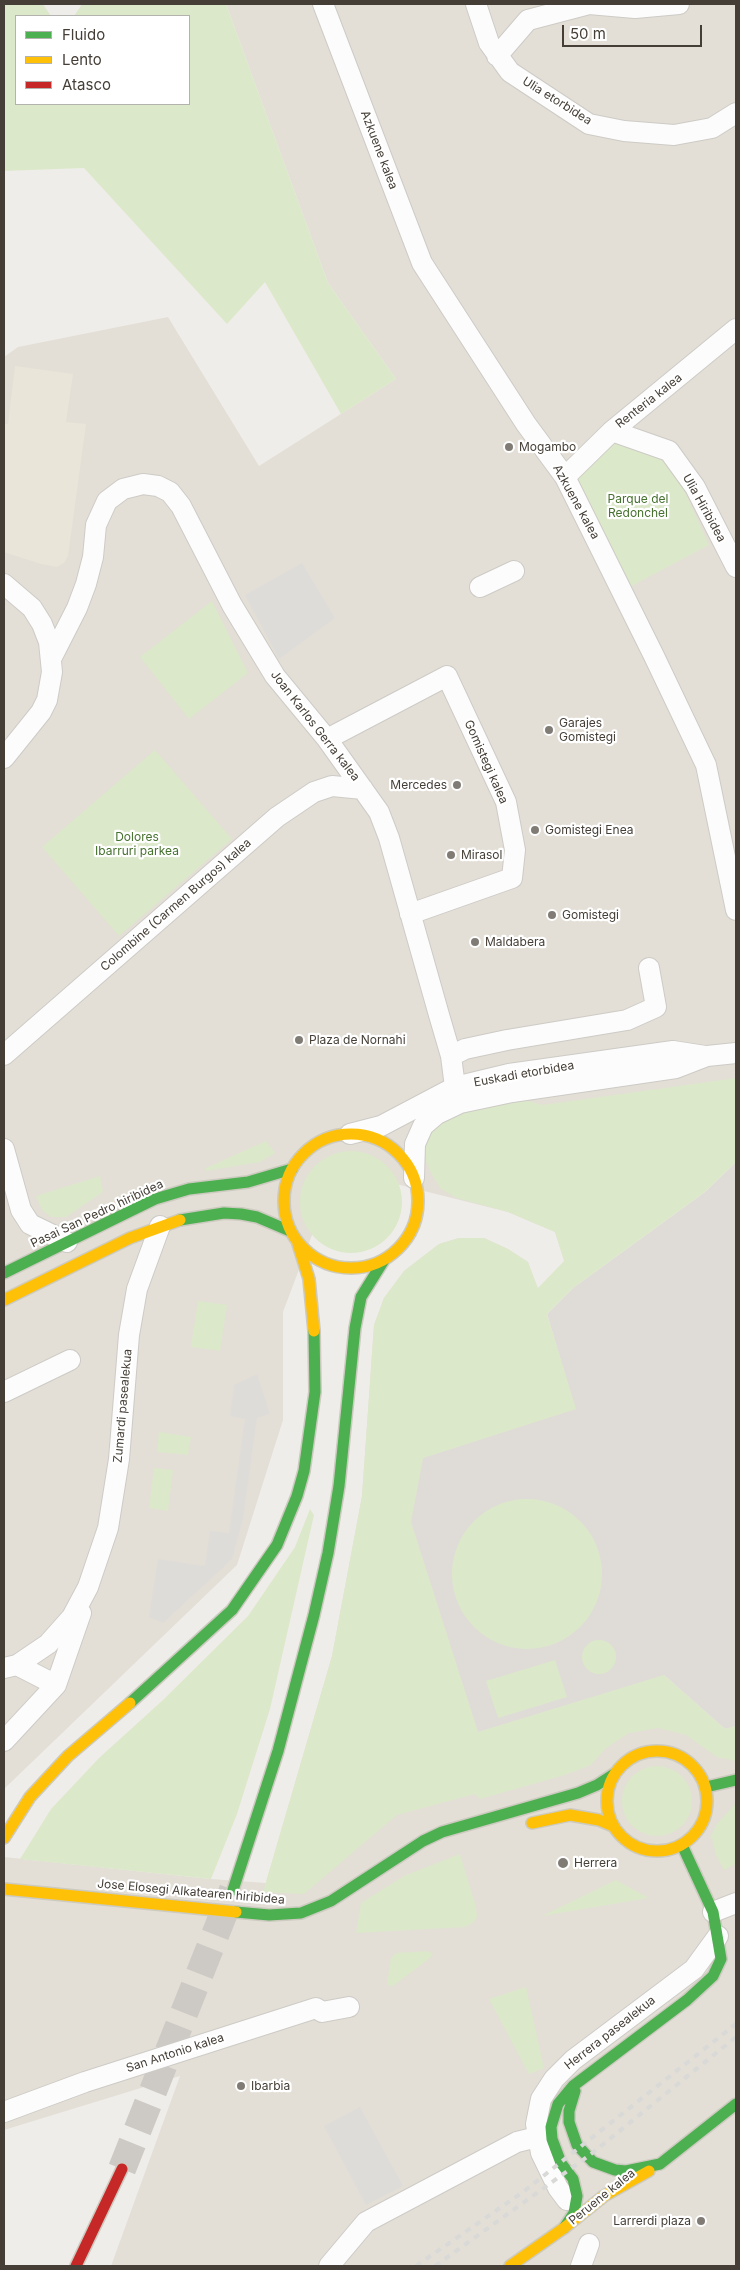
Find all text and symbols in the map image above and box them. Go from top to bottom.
legend [15,15,190,105]
scale bar [565,15,705,47]
text: 50 m [570,24,606,43]
text: Fluido [62,25,105,44]
text: Lento [62,50,102,69]
street label: Ulia etorbidea [520,74,594,128]
text: Atasco [62,75,111,94]
street label: Azkuene kalea [357,109,401,191]
street label: Renteria kalea [613,371,685,431]
place label: Mogambo [519,440,576,454]
marker: Mogambo [503,441,515,453]
street label: Azkuene kalea [550,462,602,542]
street label: Ulia Hiribidea [679,471,729,545]
park label: Parque del Redonchel [608,492,668,520]
street label: Joan Karlos Gerra kalea [267,668,363,784]
place label: Garajes Gomistegi [559,716,616,744]
street label: Gomistegi kalea [461,718,511,806]
marker: Garajes Gomistegi [543,724,555,736]
place label: Mercedes [390,778,447,792]
marker: Mercedes [451,779,463,791]
place label: Gomistegi Enea [545,823,634,837]
marker: Gomistegi Enea [529,824,541,836]
park label: Dolores Ibarruri parkea [95,830,179,858]
street label: Colombine (Carmen Burgos) kalea [98,836,254,974]
place label: Mirasol [461,848,502,862]
marker: Mirasol [445,849,457,861]
place label: Gomistegi [562,908,619,922]
marker: Gomistegi [546,909,558,921]
place label: Maldabera [485,935,545,949]
marker: Maldabera [469,936,481,948]
place label: Plaza de Nornahi [309,1033,406,1047]
marker: Plaza de Nornahi [293,1034,305,1046]
street label: Euskadi etorbidea [473,1058,575,1090]
street label: Pasai San Pedro hiribidea [28,1177,166,1251]
street label: Zumardi pasealekua [111,1348,135,1464]
marker: Herrera [556,1856,570,1870]
place label: Herrera [574,1856,617,1870]
street label: Jose Elosegi Alkatearen hiribidea [97,1877,285,1907]
street label: Herrera pasealekua [562,1993,658,2073]
street label: San Antonio kalea [124,2030,226,2076]
place label: Ibarbia [251,2079,290,2093]
marker: Ibarbia [235,2080,247,2092]
street label: Peruene kalea [566,2166,638,2228]
place label: Larrerdi plaza [613,2214,691,2228]
marker: Larrerdi plaza [695,2215,707,2227]

